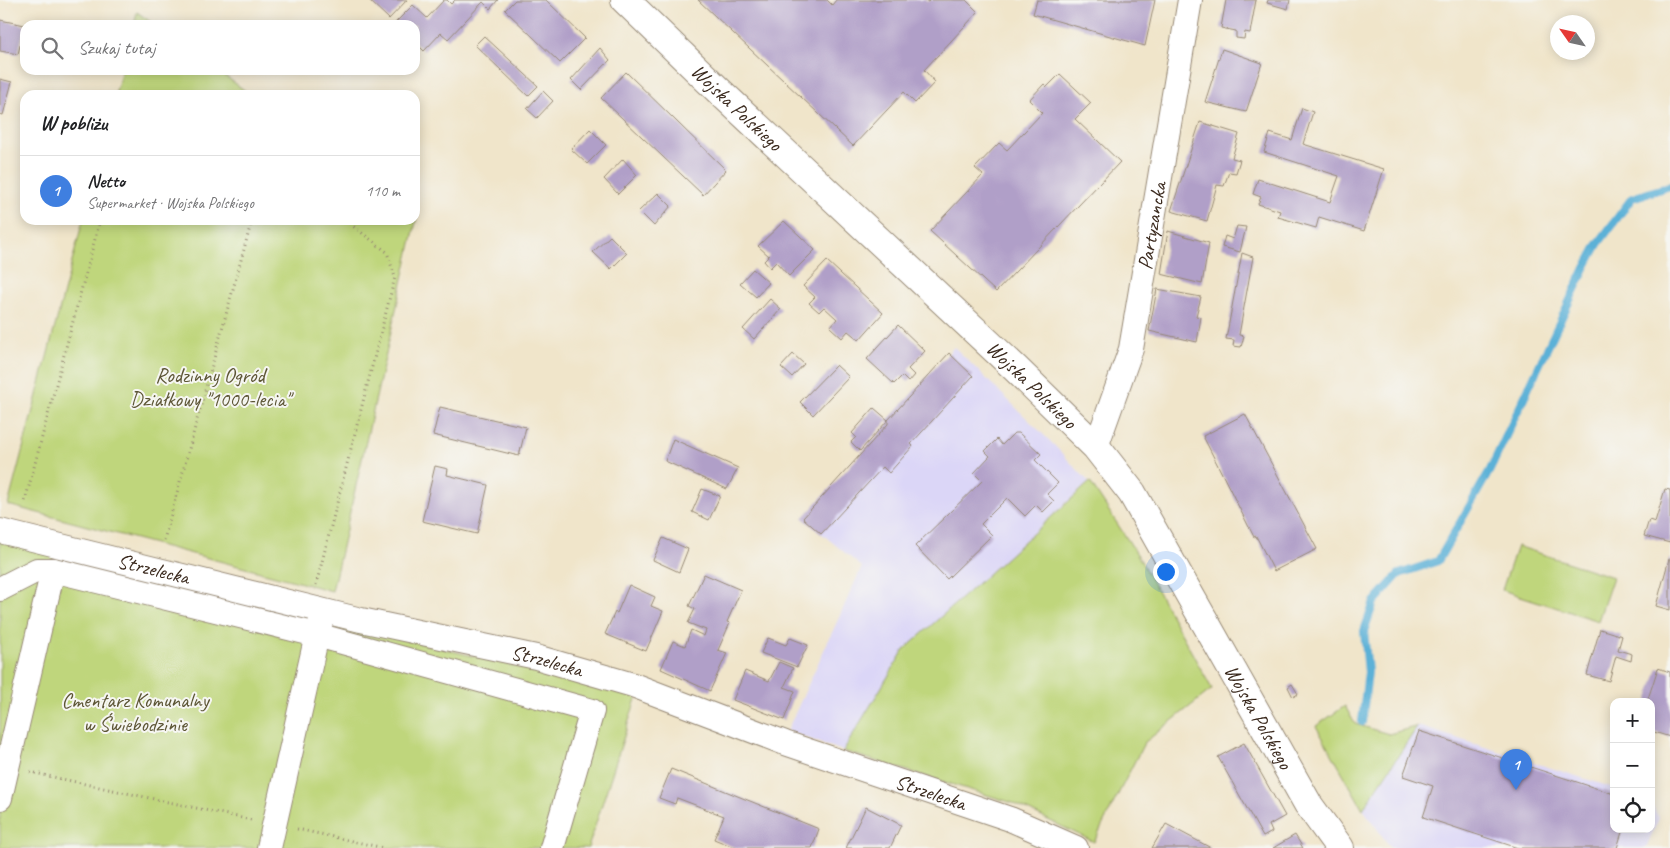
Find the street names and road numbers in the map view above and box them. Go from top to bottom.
street label: Wojska Polskiego [686,58,789,158]
street label: Partyzancka [1132,178,1172,272]
street label: Wojska Polskiego [981,335,1084,435]
street label: Strzelecka [115,547,194,591]
street label: Strzelecka [509,639,588,683]
street label: Wojska Polskiego [1219,660,1299,775]
street label: Strzelecka [892,768,972,817]

